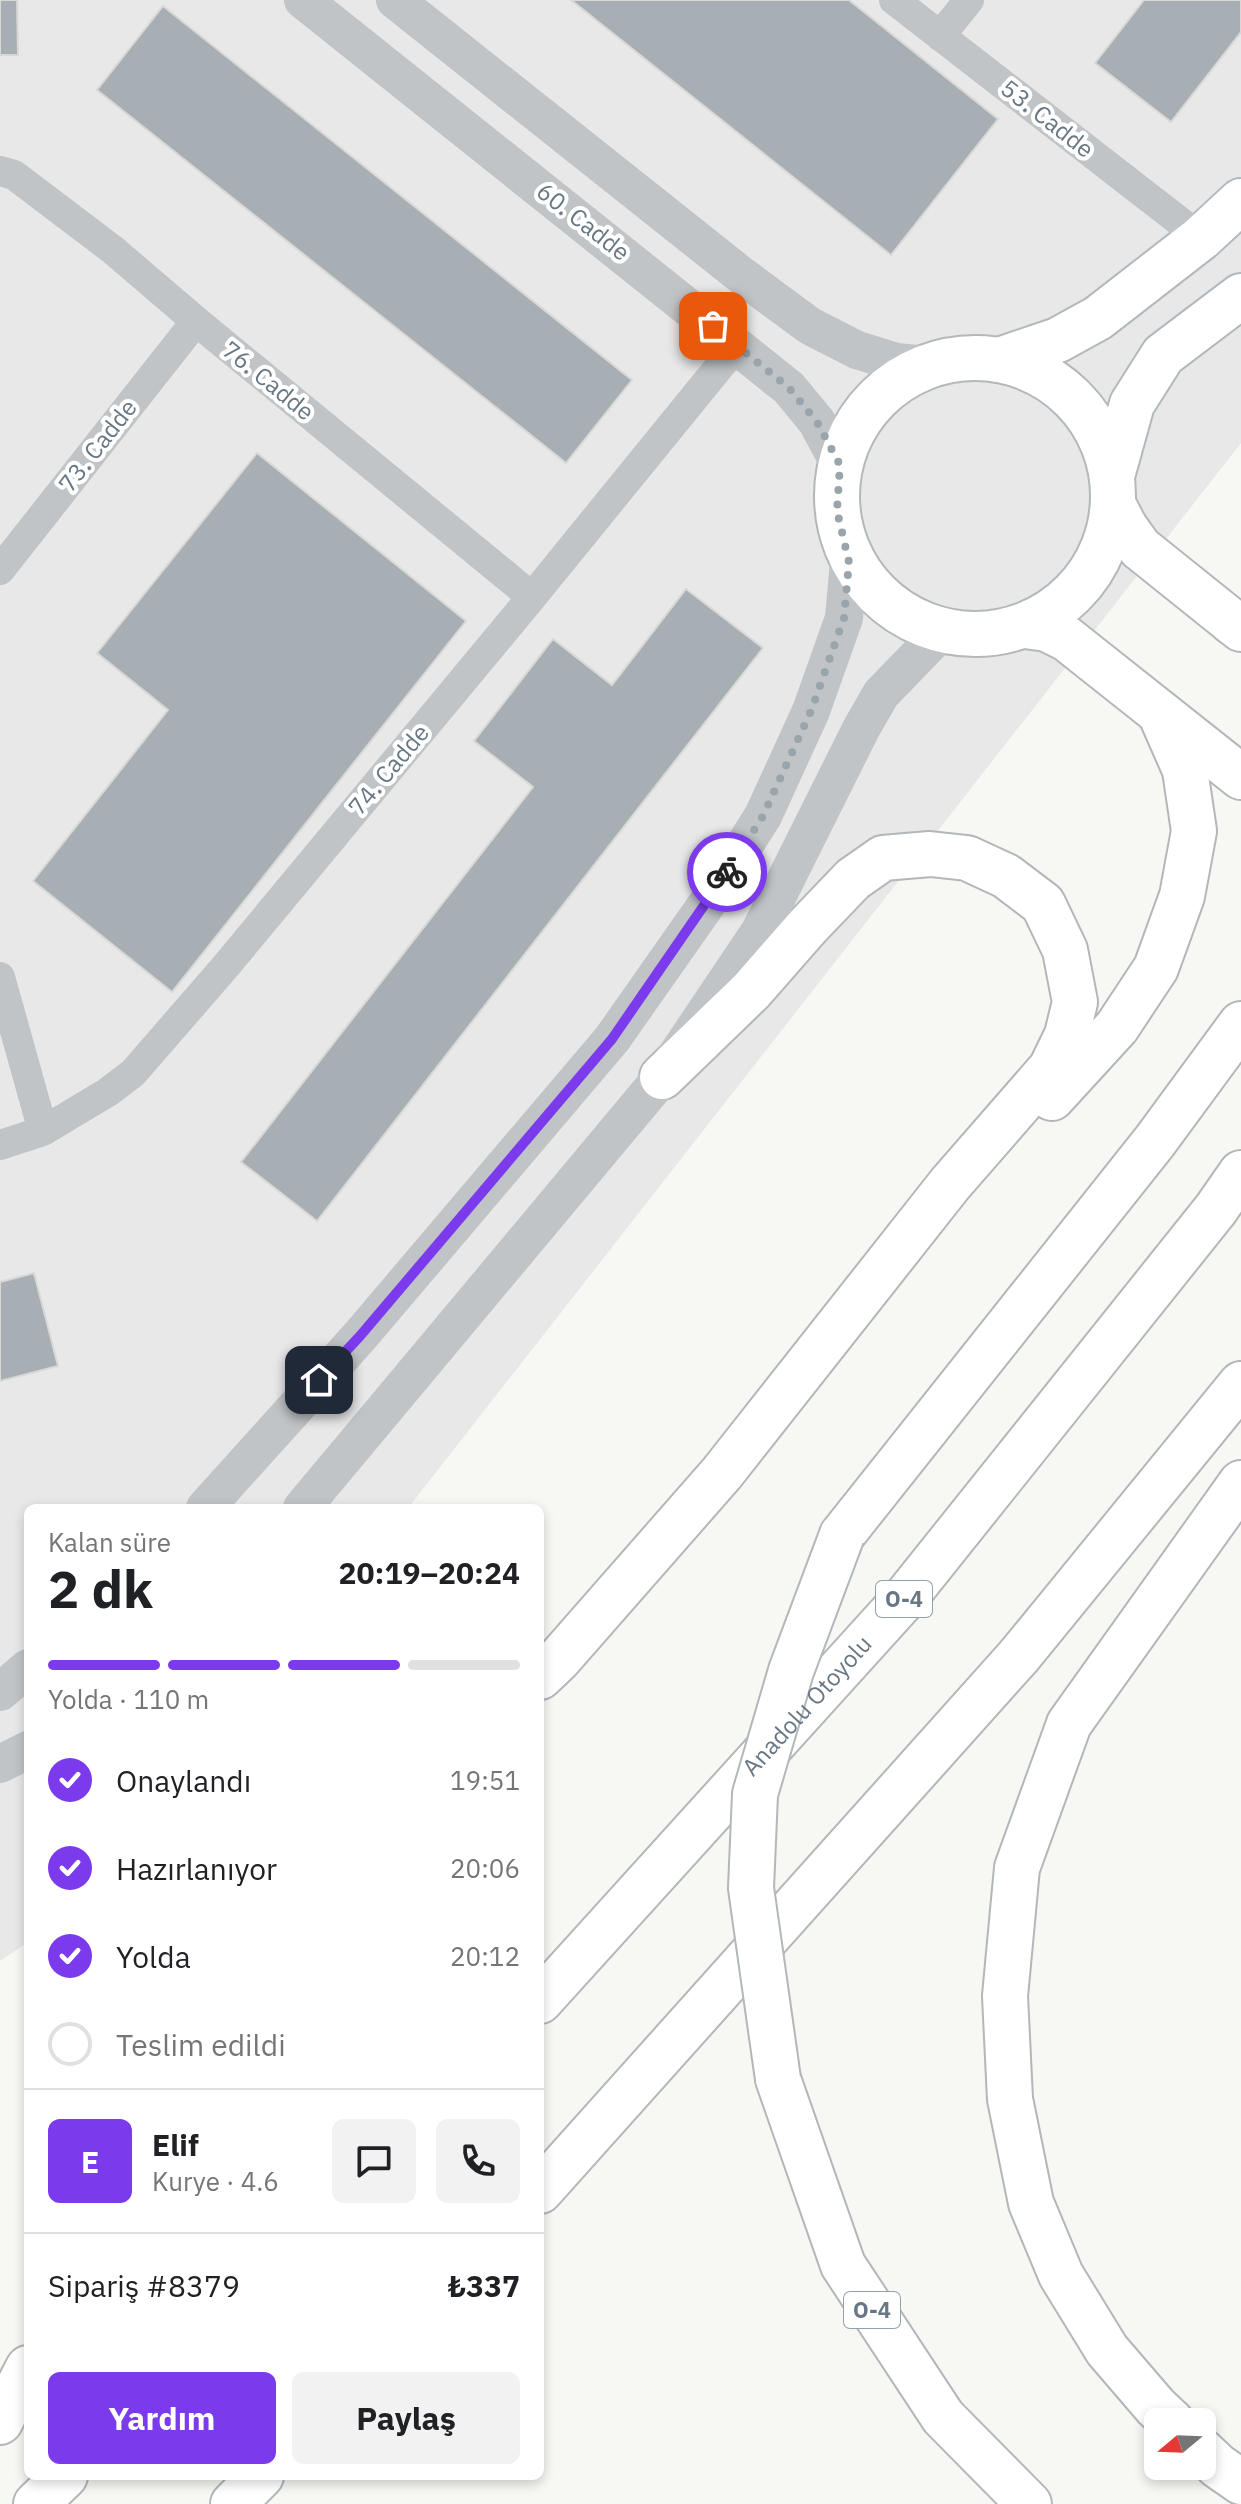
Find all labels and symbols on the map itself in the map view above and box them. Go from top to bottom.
street label: 53. Cadde [995,72,1101,165]
street label: 60. Cadde [531,175,637,268]
pin [679,292,747,360]
street label: 76. Cadde [216,333,321,427]
street label: 73. Cadde [51,392,144,498]
street label: 74. Cadde [341,717,436,822]
courier [687,832,767,912]
pin [285,1346,353,1414]
road number: O-4 [876,1581,932,1617]
street label: Anadolu Otoyolu [734,1628,878,1782]
road number: O-4 [844,2292,900,2328]
north arrow [1144,2408,1216,2480]

